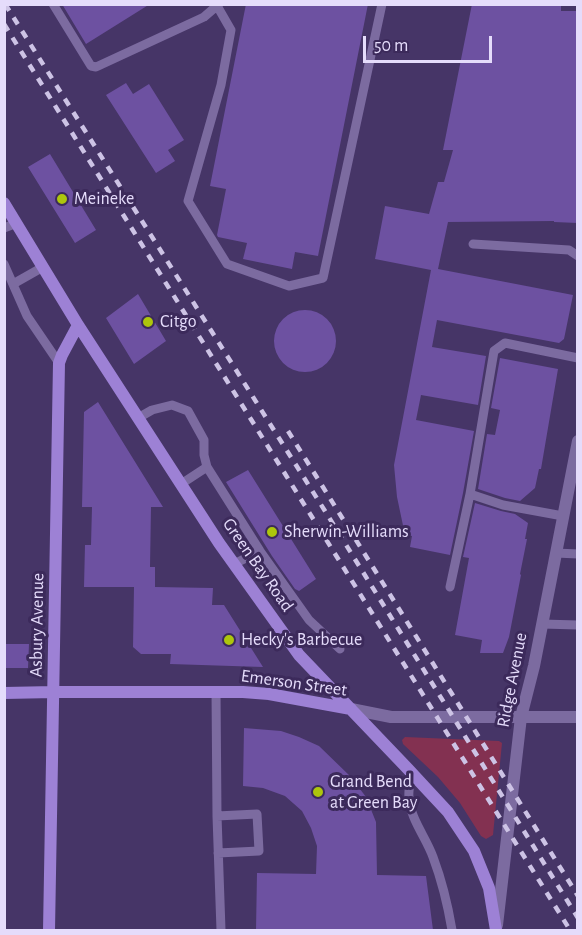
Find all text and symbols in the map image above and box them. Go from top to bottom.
scale bar [366,24,495,62]
text: 50 m [374,37,408,55]
place label: Meineke [74,188,134,210]
marker: Meineke [55,192,69,206]
place label: Citgo [160,311,197,333]
marker: Citgo [141,315,155,329]
street label: Green Bay Road [218,514,298,616]
place label: Sherwin-Williams [284,521,409,543]
marker: Sherwin-Williams [265,525,279,539]
street label: Asbury Avenue [25,573,49,677]
place label: Hecky's Barbecue [241,629,362,651]
street label: Ridge Avenue [492,631,532,729]
marker: Hecky's Barbecue [222,633,236,647]
street label: Emerson Street [240,665,348,701]
place label: Grand Bend at Green Bay [330,771,418,814]
marker: Grand Bend at Green Bay [311,785,325,799]

